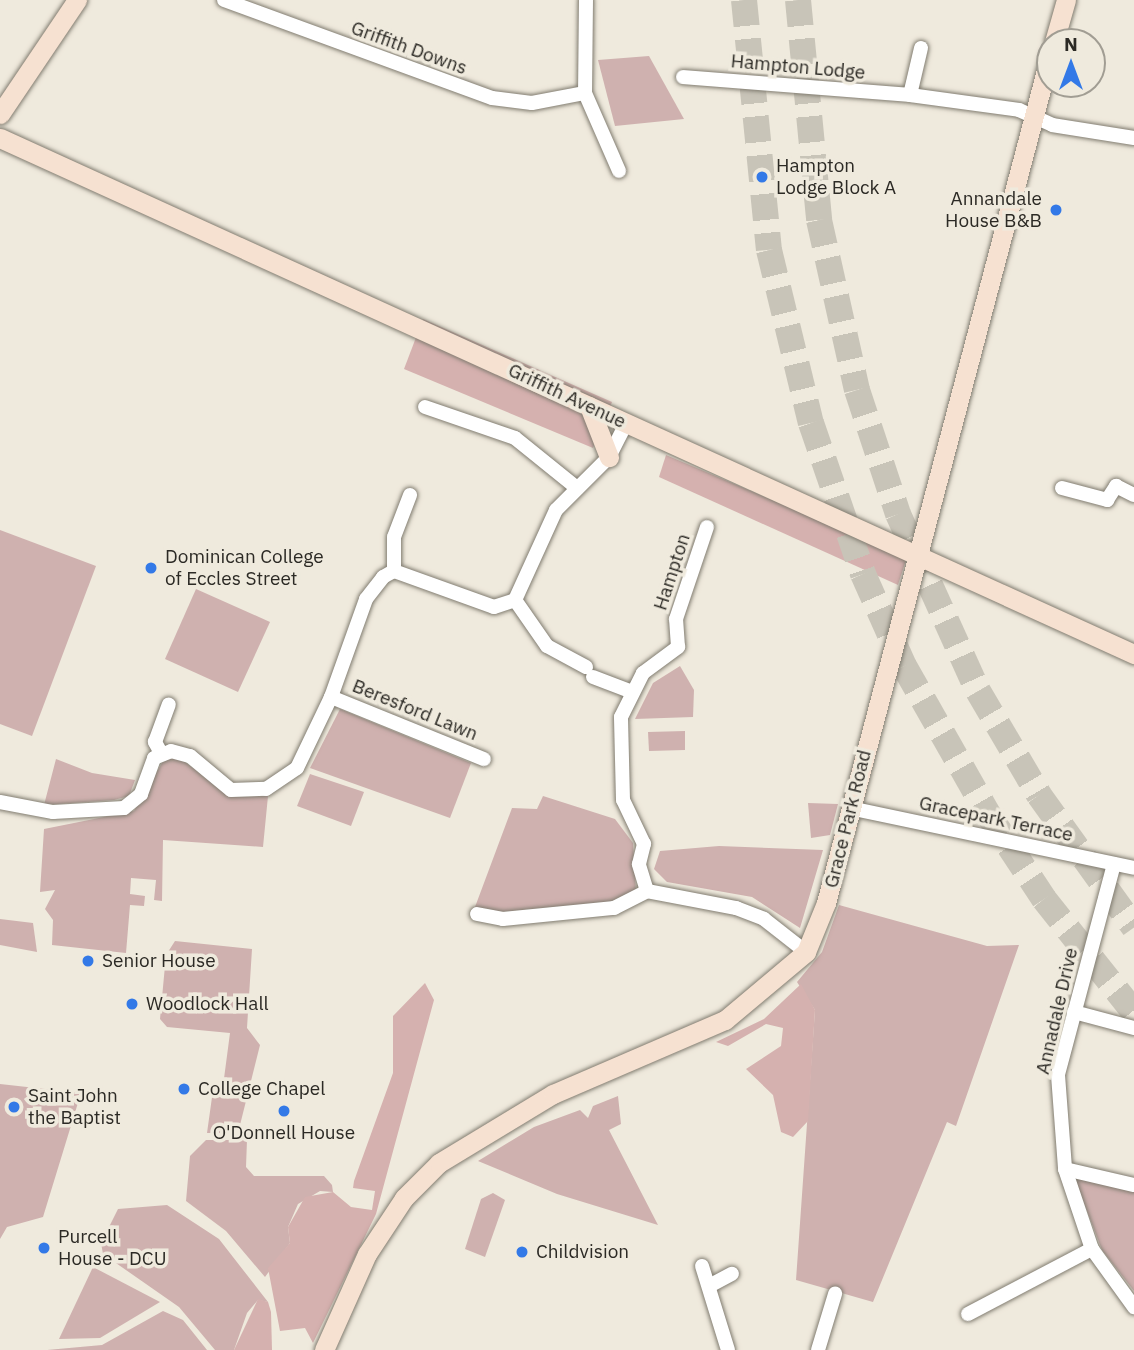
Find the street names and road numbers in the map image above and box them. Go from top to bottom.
street label: Griffith Downs [348,16,470,80]
street label: Hampton Lodge [730,50,866,84]
street label: Griffith Avenue [505,359,629,433]
street label: Hampton [649,531,695,613]
street label: Beresford Lawn [349,674,481,746]
street label: Grace Park Road [820,748,876,890]
street label: Gracepark Terrace [917,792,1075,846]
street label: Annadale Drive [1031,945,1083,1077]

